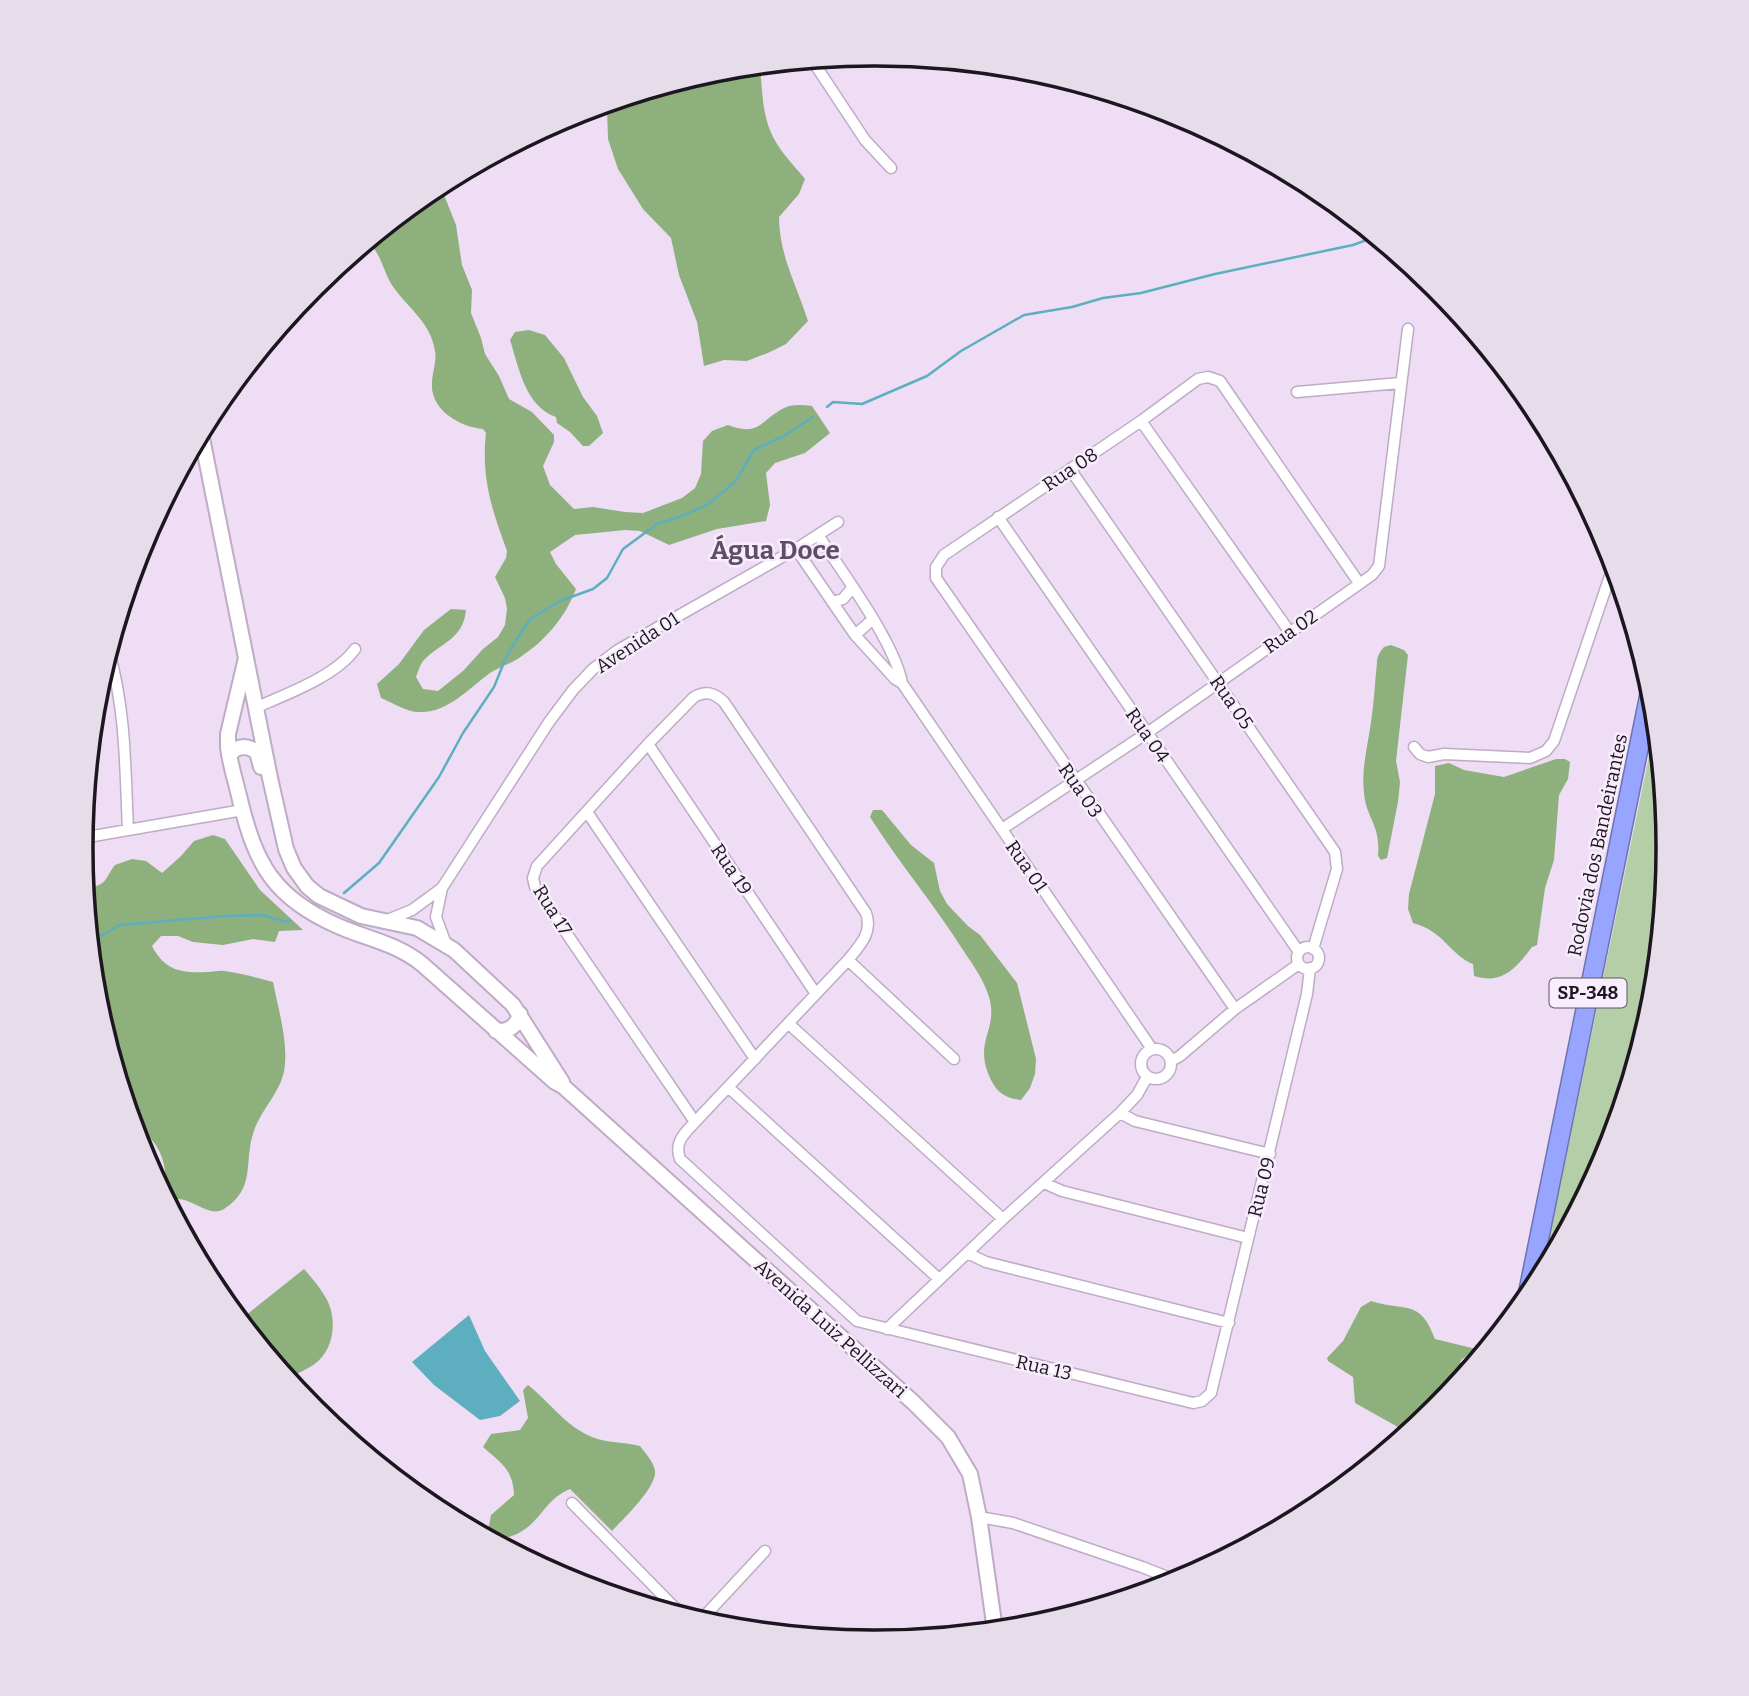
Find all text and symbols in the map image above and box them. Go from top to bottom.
street label: Rua 08 [1038,443,1102,496]
district label: Água Doce [710,534,840,566]
street label: Rua 02 [1259,605,1322,658]
street label: Avenida 01 [591,607,684,678]
street label: Rua 05 [1205,671,1258,734]
street label: Rua 04 [1121,704,1175,767]
street label: Rodovia dos Bandeirantes [1563,732,1632,959]
street label: Rua 03 [1054,759,1108,822]
street label: Rua 01 [1001,836,1053,897]
street label: Rua 19 [706,839,757,899]
street label: Rua 17 [528,881,577,940]
road number: SP-348 [1550,978,1626,1008]
street label: Rua 09 [1243,1155,1280,1220]
street label: Avenida Luiz Pellizzari [750,1254,912,1403]
street label: Rua 13 [1014,1350,1074,1385]

